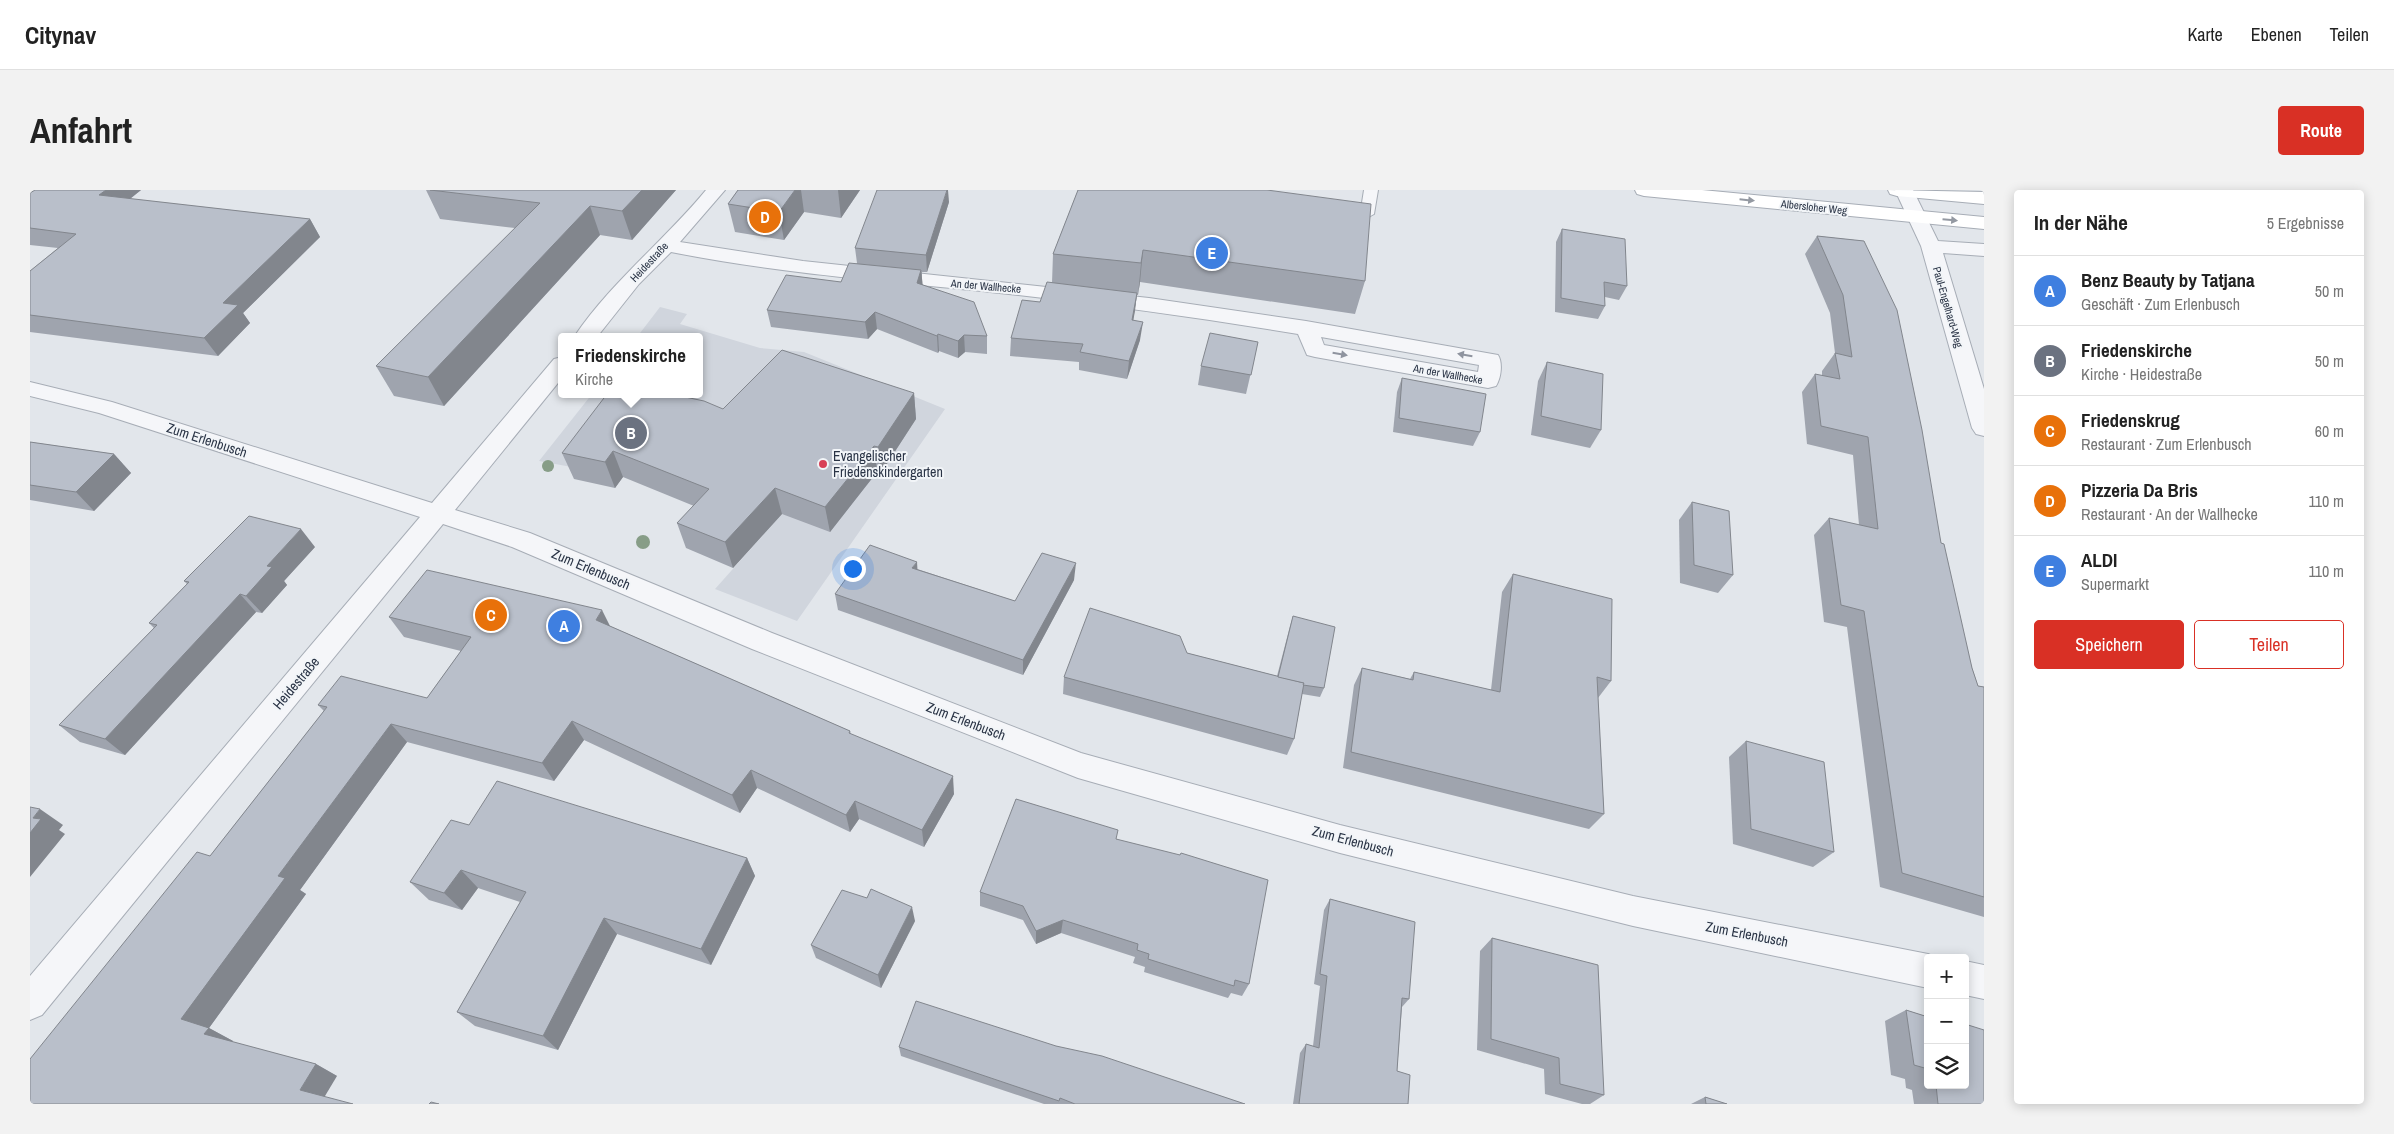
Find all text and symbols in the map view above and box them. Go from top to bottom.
text: Citynav [25,19,96,51]
text: Karte [2187,22,2223,47]
text: Ebenen [2251,22,2302,47]
text: Teilen [2330,22,2369,47]
button: Route [2278,106,2364,155]
text: Anfahrt [30,107,132,154]
one-way arrow [1739,196,1755,204]
street label: Albersloher Weg [1779,196,1848,217]
pin: D [749,198,781,236]
text: In der Nähe [2034,208,2128,237]
text: 5 Ergebnisse [2267,212,2344,234]
one-way arrow [1943,216,1959,224]
pin: E [1196,234,1228,272]
street label: Heidestraße [627,239,671,285]
street label: Paul-Engelhard-Weg [1930,265,1966,349]
text: Benz Beauty by Tatjana [2081,267,2255,293]
street label: An der Wallhecke [949,276,1022,296]
text: A [2045,280,2055,302]
text: 50 m [2315,280,2344,302]
text: Geschäft · Zum Erlenbusch [2081,293,2240,315]
popup [558,333,703,398]
text: Friedenskirche [2081,337,2192,363]
text: Friedenskirche [575,342,686,368]
text: B [2045,350,2055,372]
text: 50 m [2315,350,2344,372]
one-way arrow [1332,351,1348,359]
one-way arrow [1457,351,1473,359]
street label: An der Wallhecke [1411,361,1484,387]
text: Kirche · Heidestraße [2081,363,2202,385]
text: Kirche [575,368,613,390]
text: Friedenskrug [2081,407,2180,433]
pin: B [615,414,647,452]
street label: Zum Erlenbusch [164,419,250,461]
text: C [2045,420,2055,442]
text: 60 m [2315,420,2344,442]
text: Restaurant · Zum Erlenbusch [2081,433,2252,455]
place label: Evangelischer Friedenskindergarten [833,447,943,481]
marker: Evangelischer Friedenskindergarten [817,458,829,470]
text: Pizzeria Da Bris [2081,477,2198,503]
text: D [2045,490,2055,512]
text: 110 m [2308,490,2344,512]
text: Restaurant · An der Wallhecke [2081,503,2258,525]
street label: Zum Erlenbusch [549,544,633,594]
text: ALDI [2081,547,2117,573]
your location [840,556,866,582]
text: E [2046,560,2054,582]
text: 110 m [2308,560,2344,582]
text: Supermarkt [2081,573,2149,595]
pin: C [475,596,507,634]
pin: A [548,607,580,645]
button: Speichern [2034,620,2184,669]
button: Teilen [2194,620,2344,669]
street label: Heidestraße [269,653,323,713]
street label: Zum Erlenbusch [924,698,1008,744]
street label: Zum Erlenbusch [1310,821,1396,861]
street label: Zum Erlenbusch [1704,917,1790,951]
map controls [1924,954,1969,1089]
button: + [1924,954,1969,999]
button: − [1924,999,1969,1044]
button: layers [1924,1044,1969,1089]

